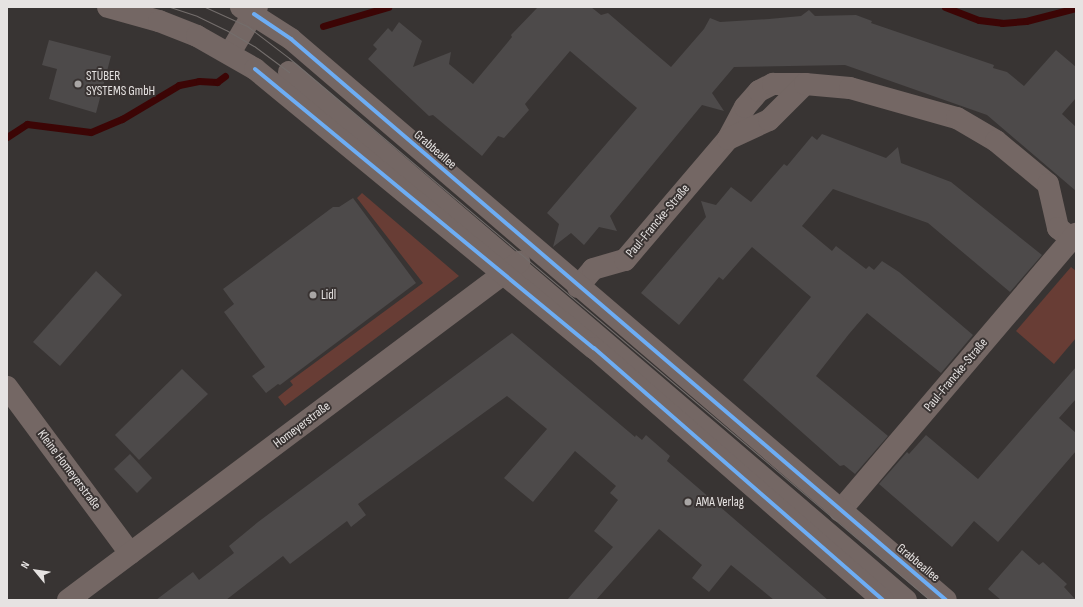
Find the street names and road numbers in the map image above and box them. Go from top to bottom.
street label: Grabbeallee [411,127,459,173]
street label: Paul-Francke-Straße [623,181,693,261]
street label: Paul-Francke-Straße [921,335,991,415]
street label: Homeyerstraße [271,399,333,451]
street label: Kleine Homeyerstraße [34,427,104,513]
street label: Grabbeallee [893,541,943,585]

